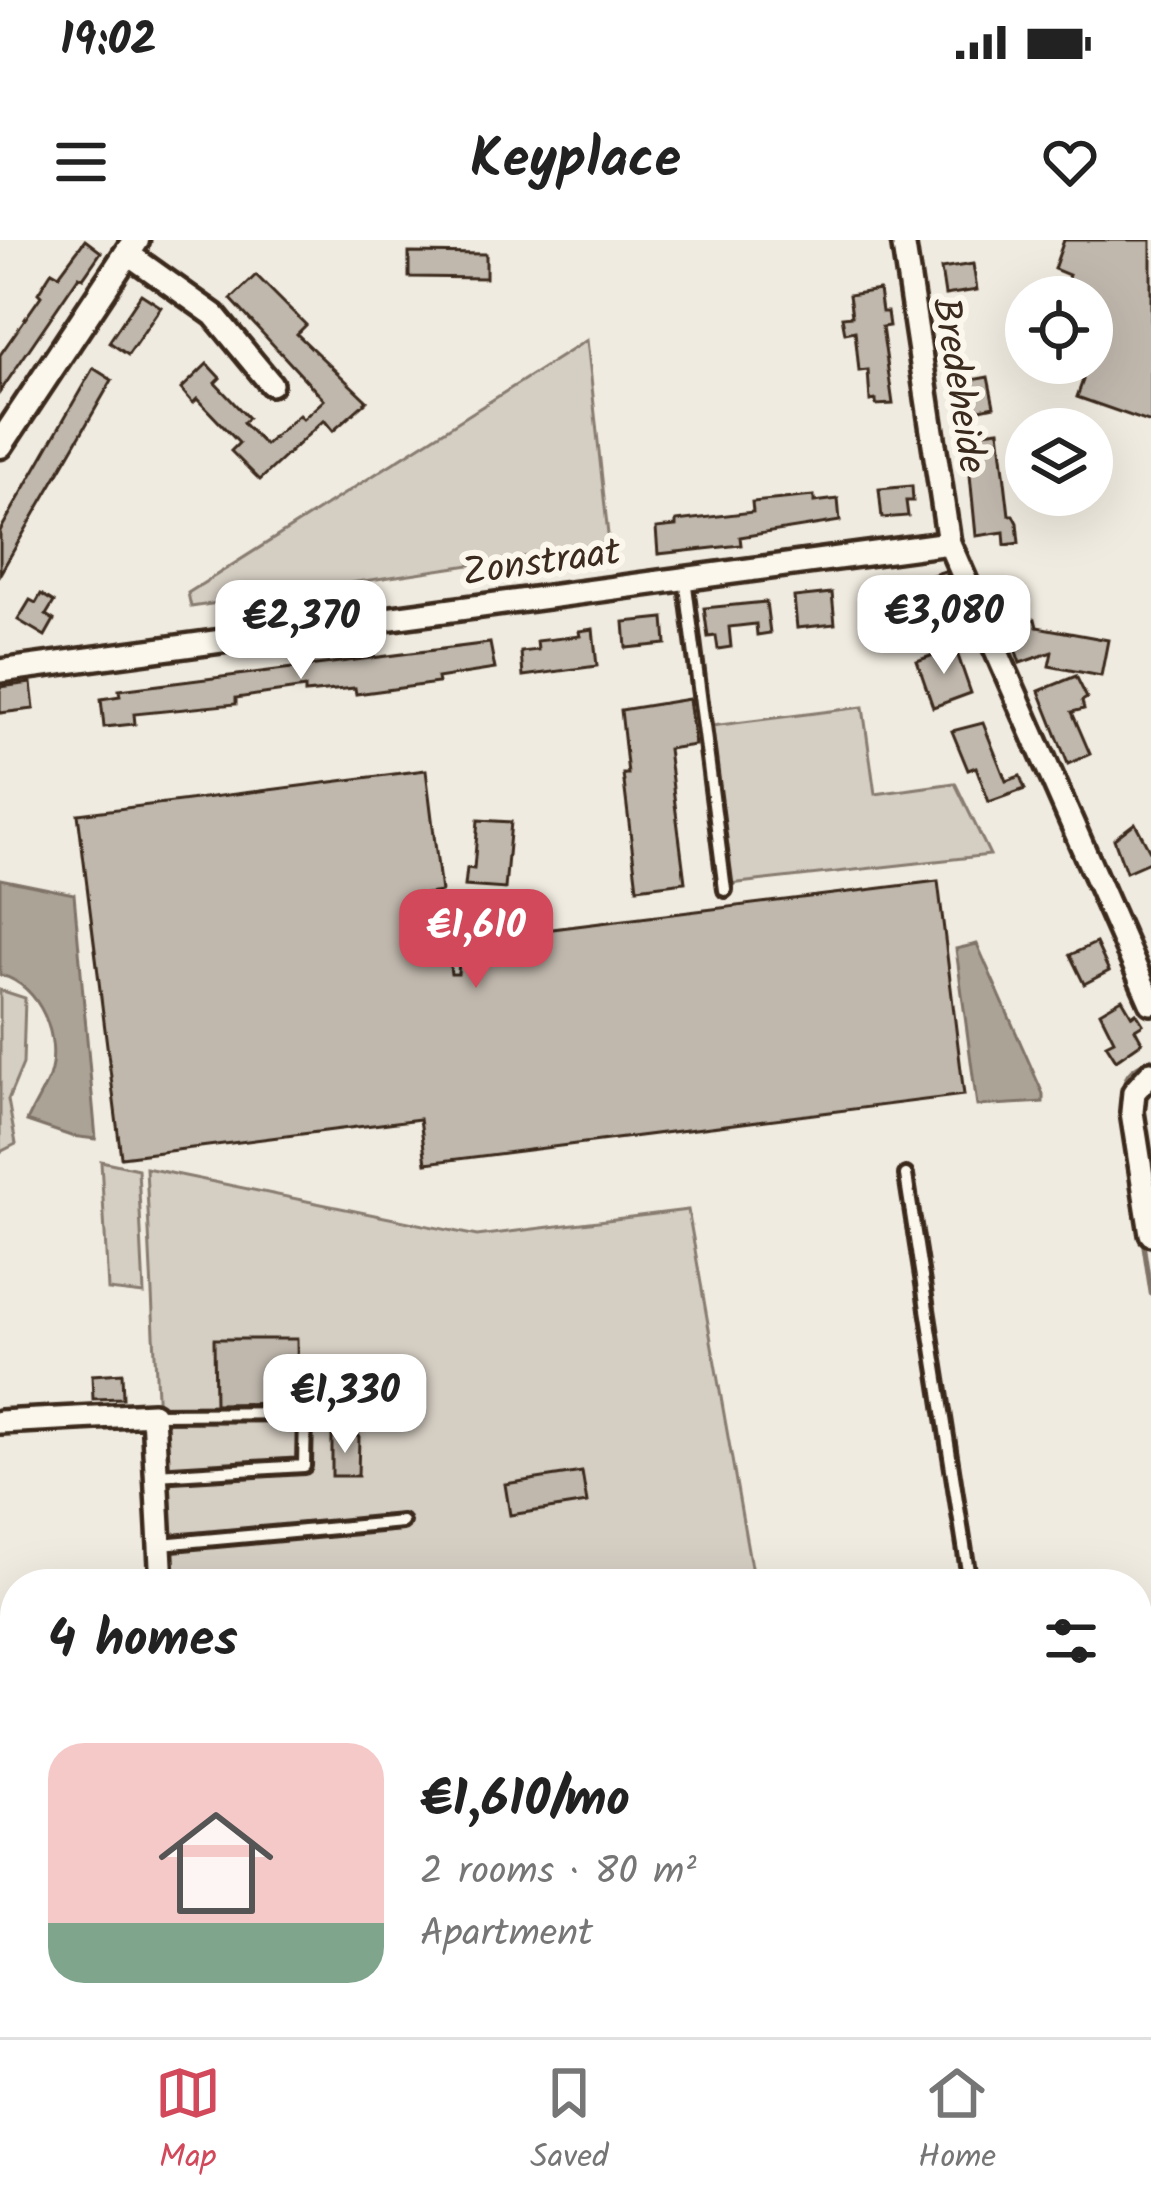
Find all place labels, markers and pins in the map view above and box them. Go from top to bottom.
pin: €3,080 [846,575,1042,677]
pin: €2,370 [203,580,399,682]
pin: €1,610 [378,889,574,991]
pin: €1,330 [247,1354,443,1456]

